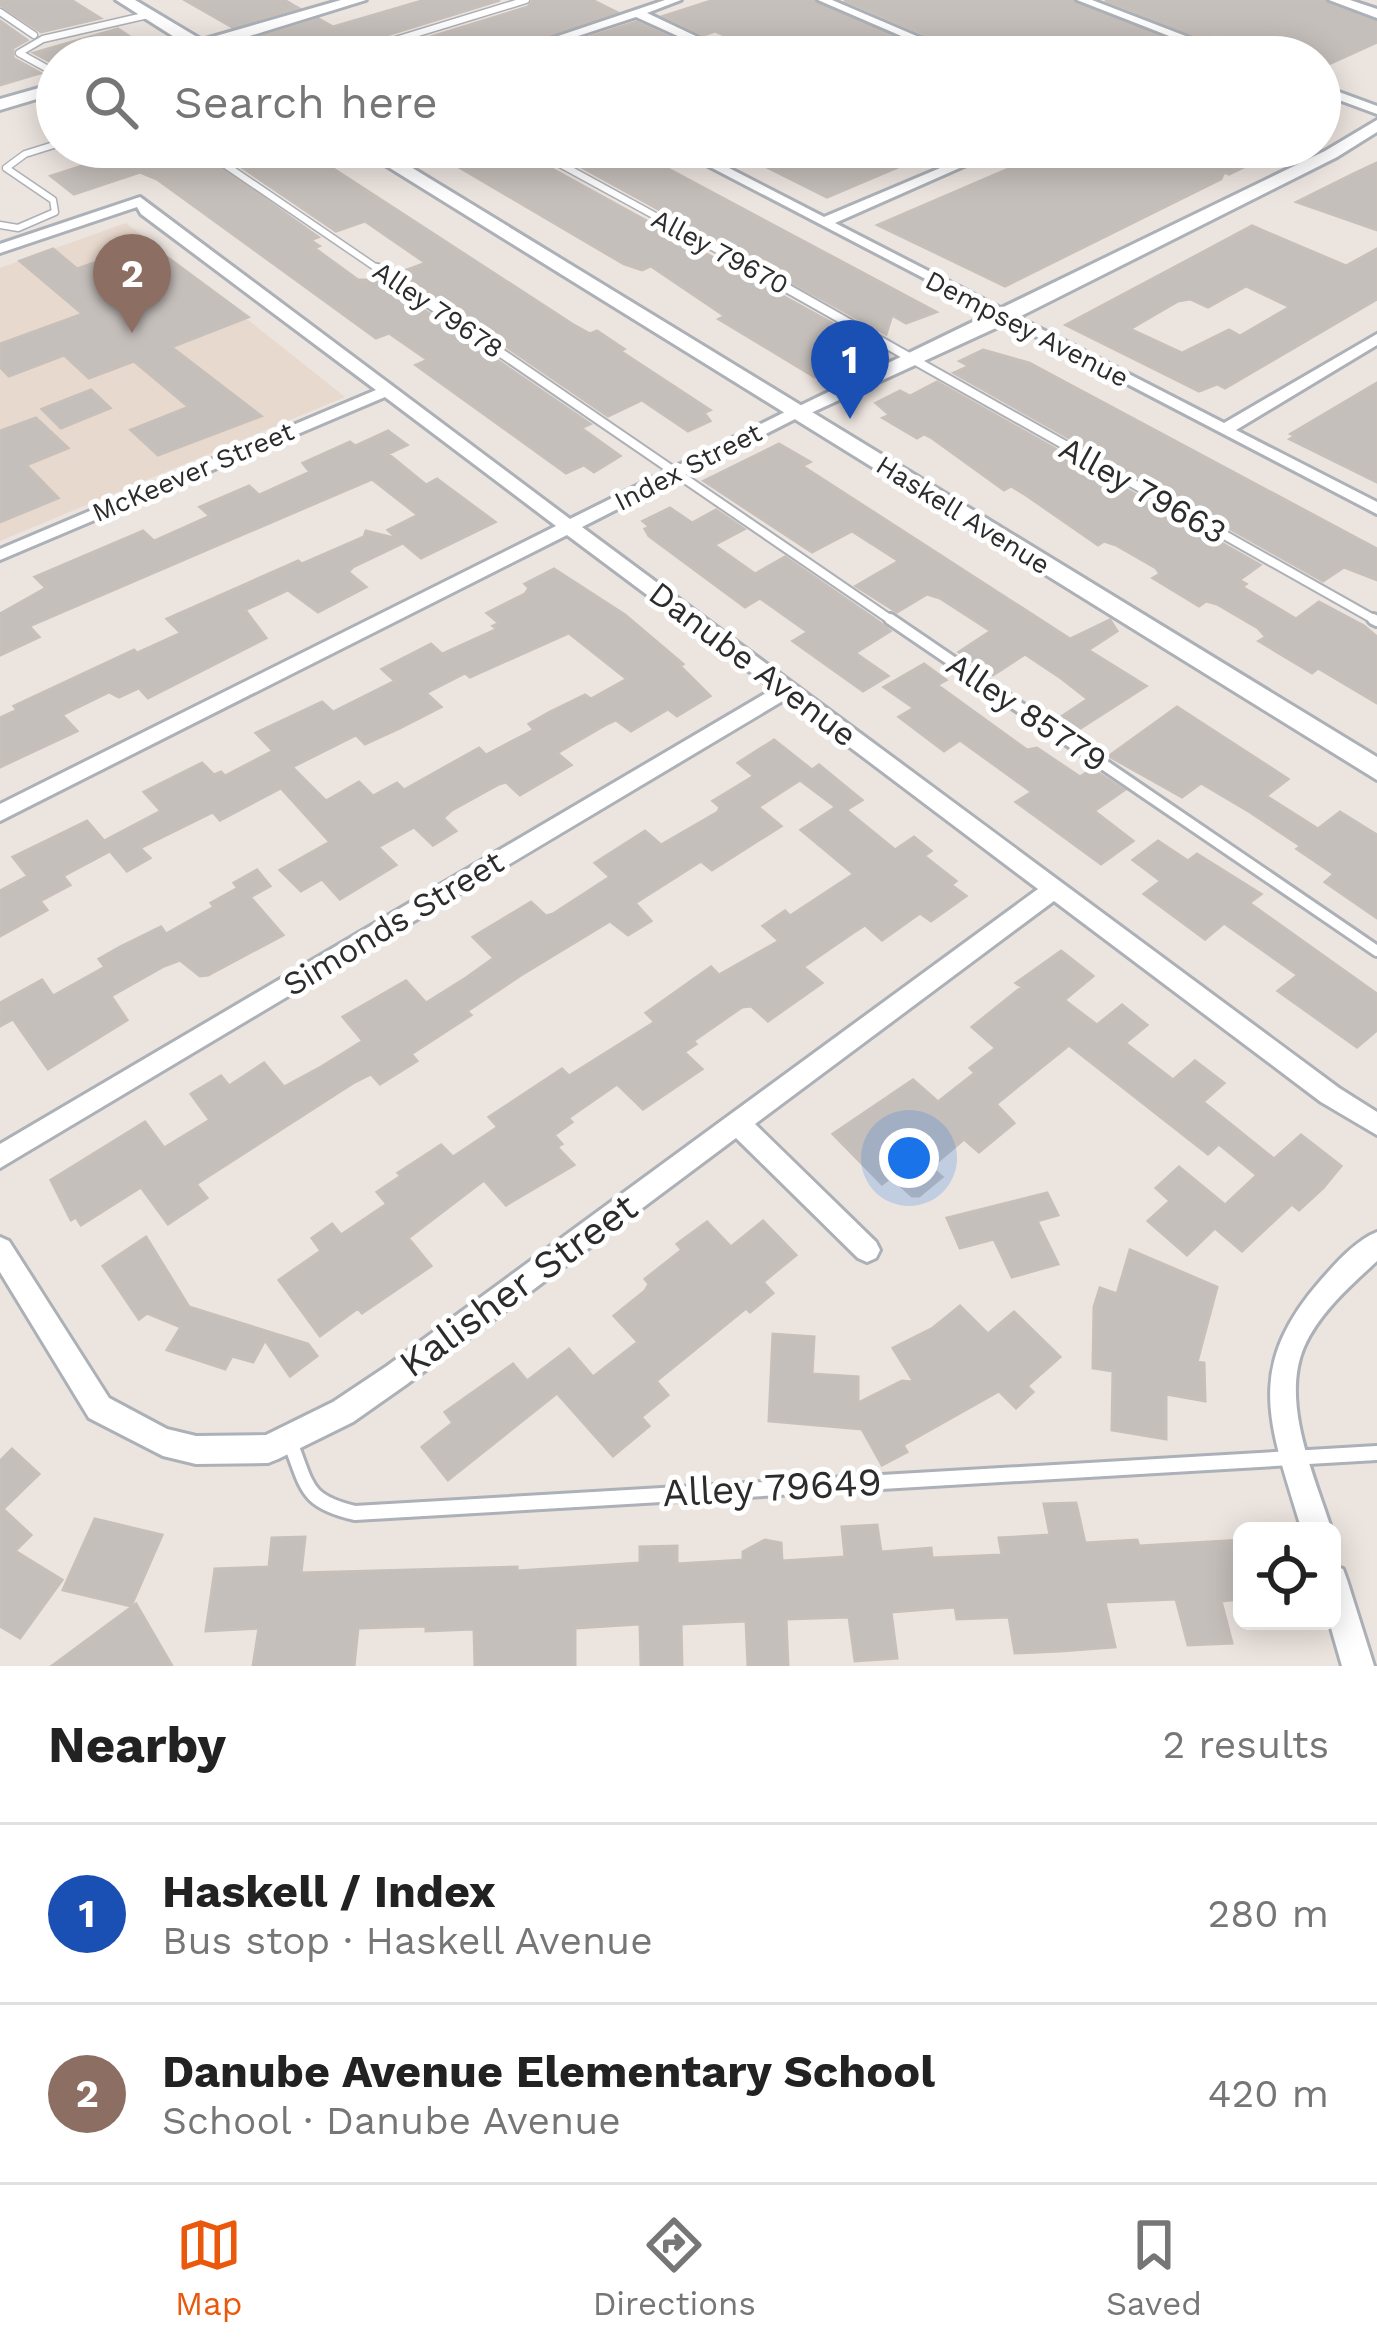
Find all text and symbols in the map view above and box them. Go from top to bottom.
search box [36,36,1341,168]
icon: search [78,69,144,135]
text: Search here [174,76,438,129]
street label: Alley 79670 [646,203,794,301]
pin: 2 [93,234,171,333]
street label: Alley 79678 [367,255,509,365]
street label: Dempsey Avenue [920,264,1134,394]
pin: 1 [811,320,889,419]
street label: McKeever Street [87,415,299,529]
street label: Index Street [609,416,767,518]
street label: Alley 79663 [1053,428,1233,552]
street label: Haskell Avenue [870,449,1056,581]
street label: Danube Avenue [642,573,864,755]
street label: Alley 85779 [940,644,1114,780]
street label: Simonds Street [276,842,510,1004]
your location [879,1128,939,1188]
street label: Kalisher Street [391,1184,645,1386]
street label: Alley 79649 [661,1459,883,1515]
map controls [1233,1522,1341,1630]
button: locate [1233,1522,1341,1630]
text: Nearby [48,1715,226,1774]
text: 2 results [1163,1722,1329,1767]
text: Haskell / Index [162,1865,495,1918]
text: 1 [79,1891,95,1936]
text: 280 m [1208,1891,1329,1936]
text: Bus stop · Haskell Avenue [162,1918,653,1963]
text: Danube Avenue Elementary School [162,2045,935,2098]
text: 2 [75,2071,99,2116]
text: 420 m [1208,2071,1329,2116]
text: School · Danube Avenue [162,2098,621,2143]
tab: Map [175,2212,242,2323]
tab: Directions [593,2212,756,2323]
tab: Saved [1106,2212,1202,2323]

